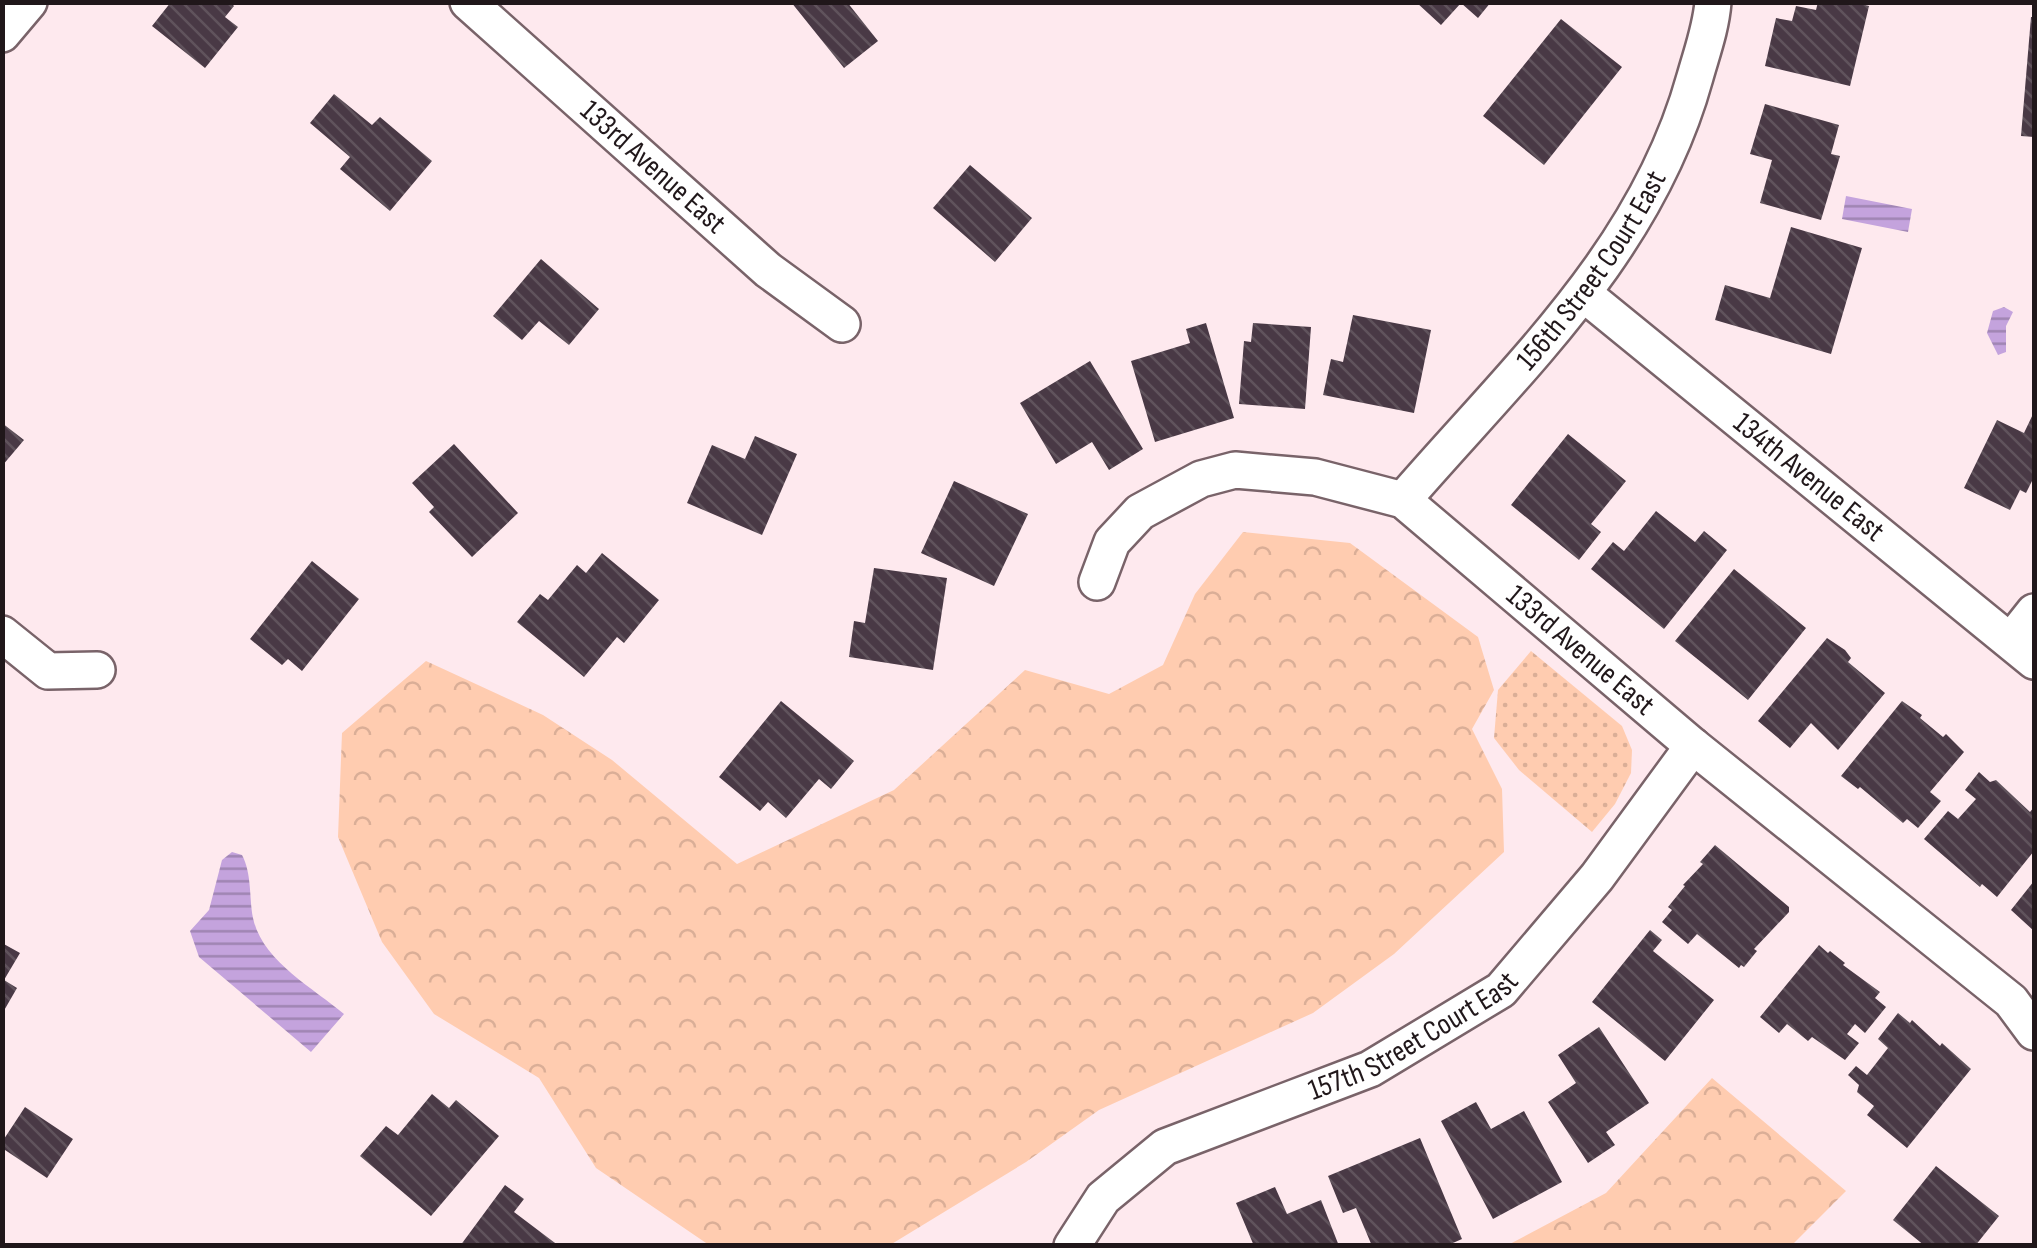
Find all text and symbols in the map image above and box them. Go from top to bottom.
street label: 133rd Avenue East [573,93,733,242]
street label: 156th Street Court East [1509,165,1674,378]
street label: 134th Avenue East [1726,405,1891,549]
street label: 133rd Avenue East [1499,578,1662,723]
street label: 157th Street Court East [1303,965,1526,1109]

